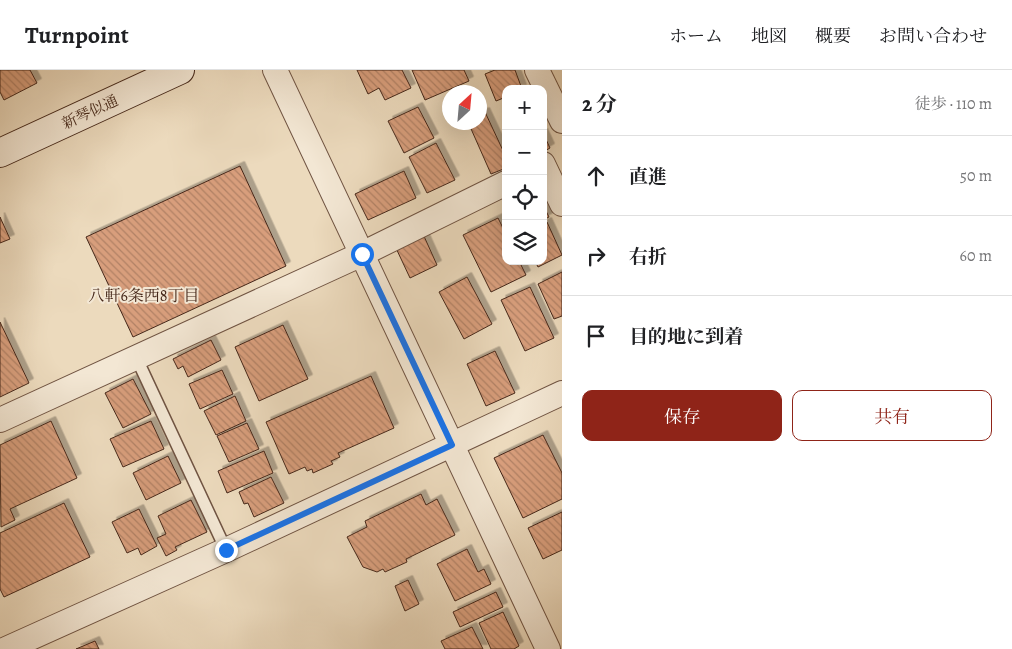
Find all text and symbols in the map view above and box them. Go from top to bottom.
text: Turnpoint [25,19,129,51]
text: ホーム [669,24,723,48]
text: 地図 [751,24,787,48]
text: 概要 [815,24,851,48]
text: お問い合わせ [879,24,987,48]
north arrow [442,85,487,130]
map controls [502,85,547,265]
button: + [502,85,547,130]
street label: 新琴似通 [59,90,121,134]
text: 2 分 [582,90,617,118]
text: 徒歩 · 110 m [915,93,992,115]
button: − [502,130,547,175]
icon: ahead [582,162,610,190]
text: 直進 [629,164,667,190]
text: 50 m [960,165,992,187]
button: locate [502,175,547,220]
button: layers [502,220,547,265]
icon: right [582,242,610,270]
route start [351,243,374,266]
text: 右折 [629,244,667,270]
text: 60 m [960,245,992,267]
district label: 八軒6条西8丁目 [88,285,200,307]
icon: arrive [582,322,610,350]
text: 目的地に到着 [629,324,743,350]
button: 保存 [582,390,782,441]
button: 共有 [792,390,992,441]
route end [215,539,238,562]

